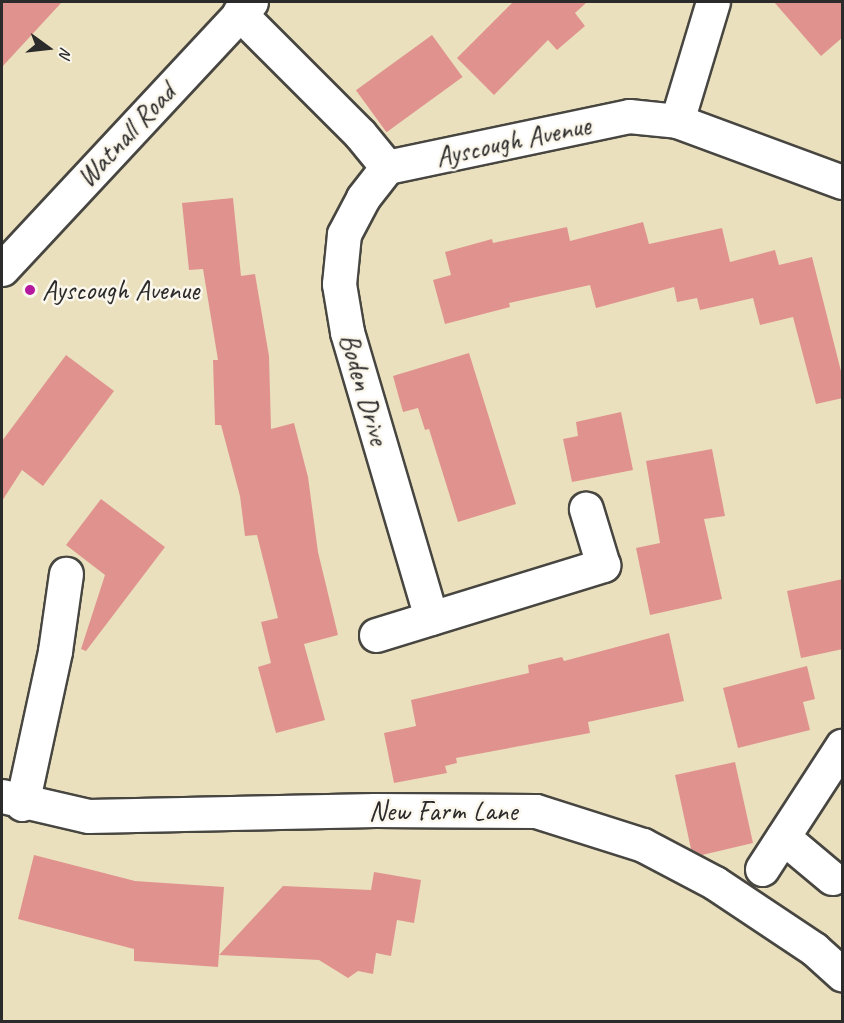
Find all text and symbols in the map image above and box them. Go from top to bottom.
north arrow [18,18,78,78]
text: N [54,45,76,60]
street label: Watnall Road [70,77,182,193]
street label: Ayscough Avenue [433,108,593,174]
place label: Ayscough Avenue [42,273,199,307]
marker: Ayscough Avenue [23,283,37,297]
street label: Boden Drive [332,329,396,449]
street label: New Farm Lane [367,794,519,828]

